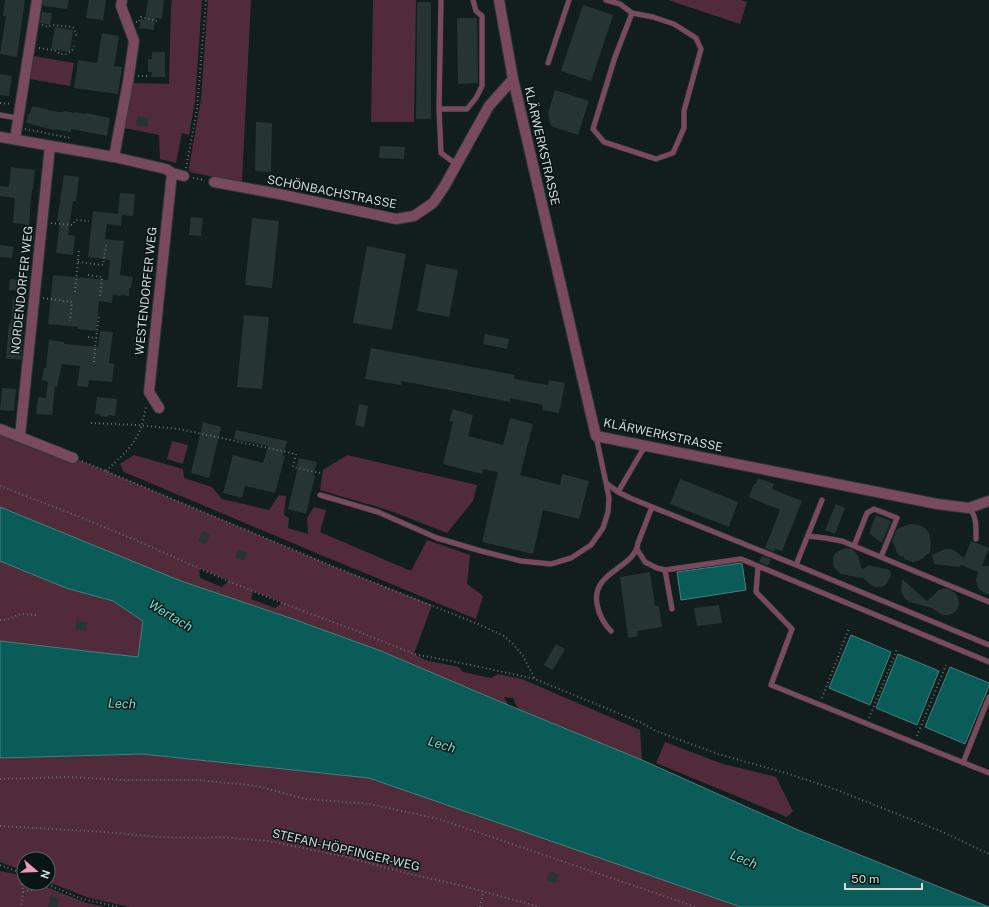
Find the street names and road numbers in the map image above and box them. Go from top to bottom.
street label: KLÄRWERKSTRASSE [522,85,562,207]
street label: SCHÖNBACHSTRASSE [266,173,398,211]
street label: NORDENDORFER WEG [8,225,36,355]
street label: WESTENDORFER WEG [132,226,160,356]
street label: KLÄRWERKSTRASSE [602,416,724,454]
street label: STEFAN-HÖPFINGER-WEG [271,826,421,874]

